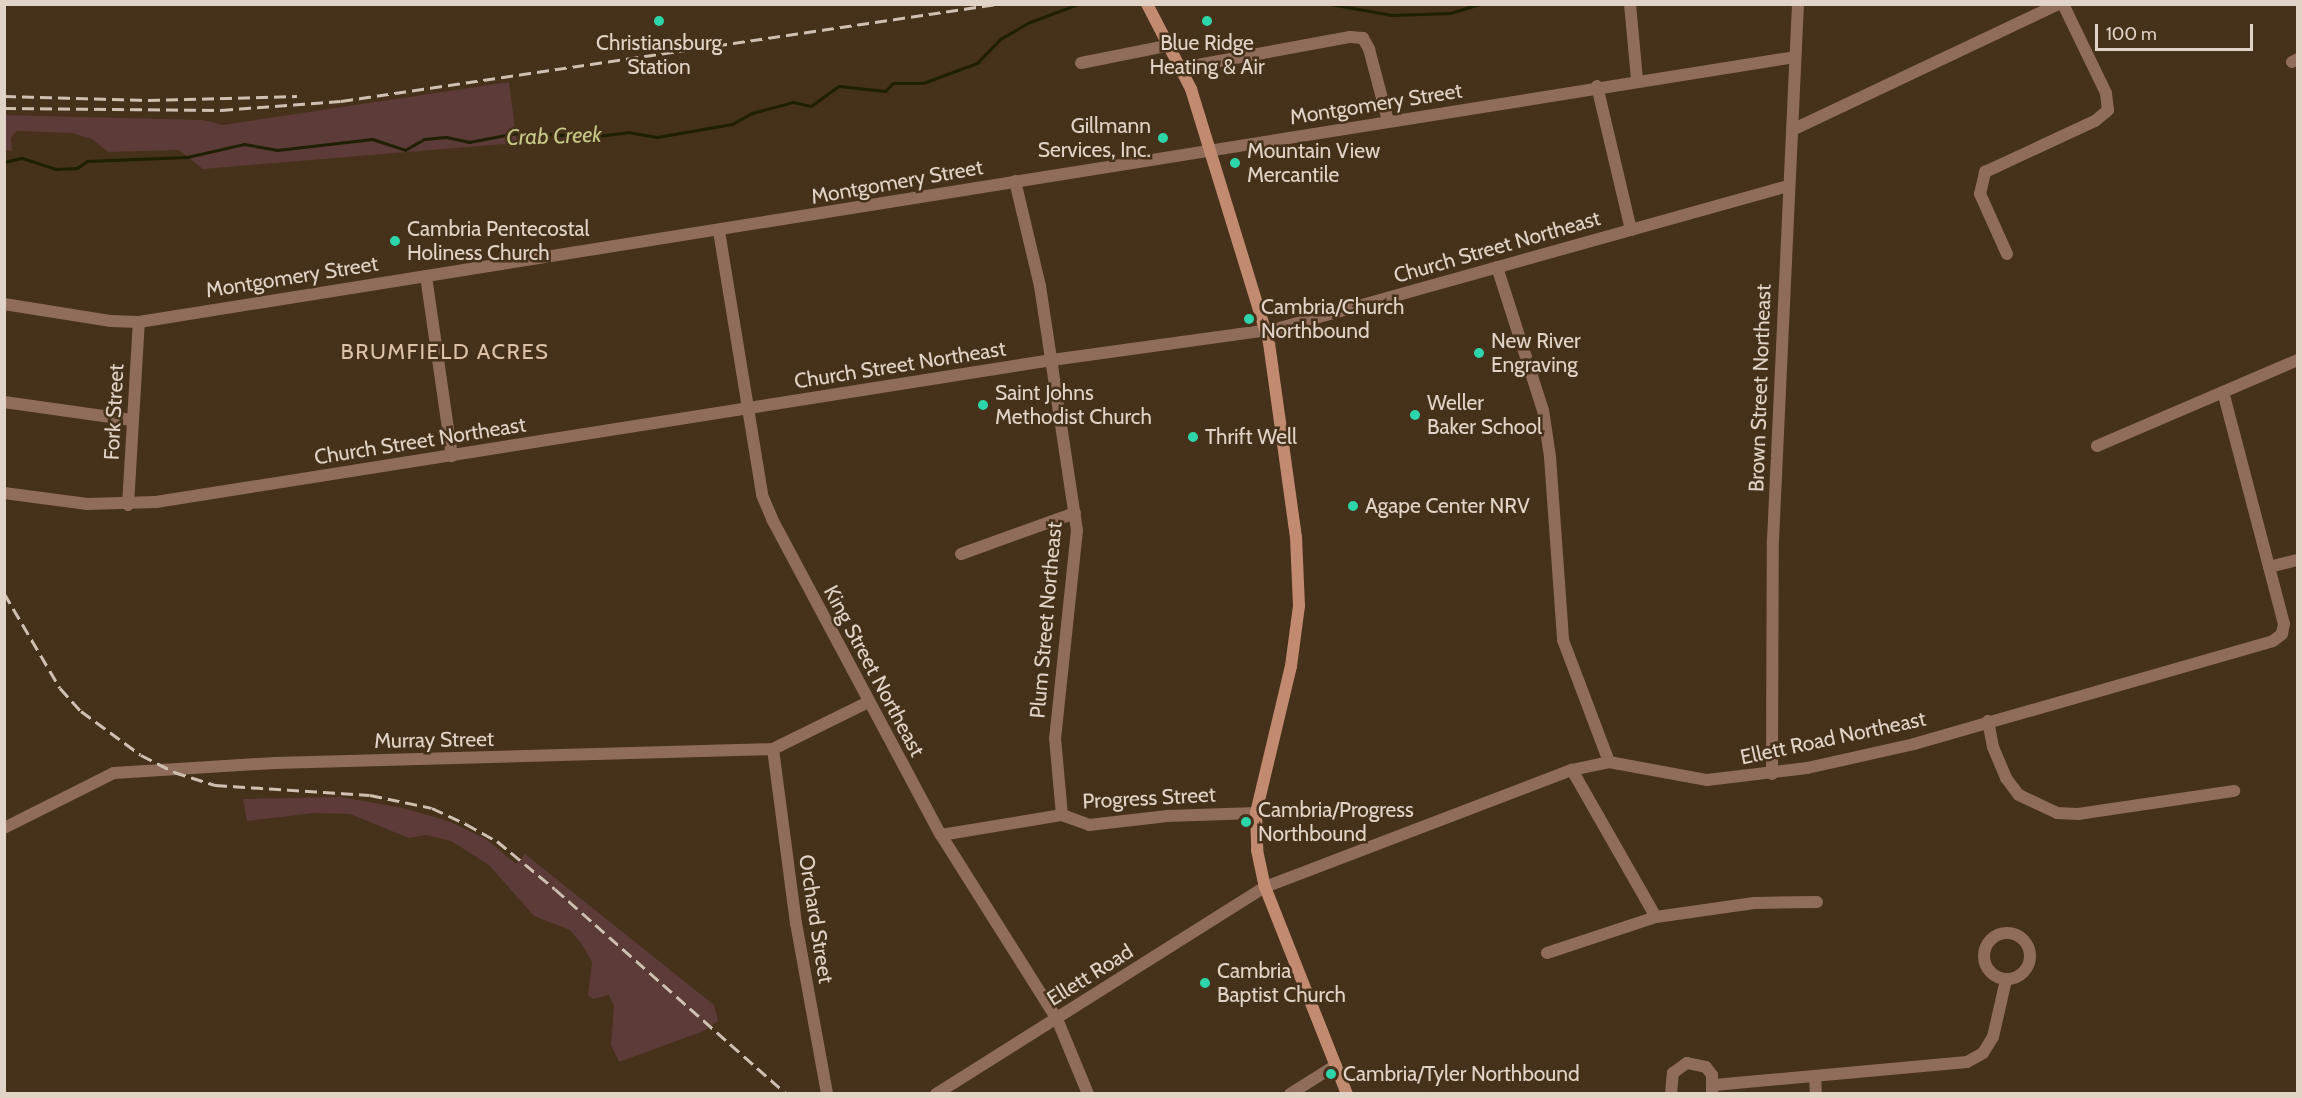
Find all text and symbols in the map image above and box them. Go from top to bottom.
scale bar [2098,12,2256,50]
marker: Christiansburg Station [652,14,666,28]
marker: Blue Ridge Heating & Air [1200,14,1214,28]
text: 100 m [2106,23,2157,45]
place label: Christiansburg Station [596,30,722,80]
place label: Blue Ridge Heating & Air [1149,30,1265,80]
street label: Montgomery Street [1288,78,1464,130]
place label: Gillmann Services, Inc. [1038,113,1151,163]
water label: Crab Creek [506,121,602,151]
marker: Gillmann Services, Inc. [1156,131,1170,145]
place label: Mountain View Mercantile [1247,138,1380,188]
street label: Montgomery Street [809,154,985,210]
marker: Mountain View Mercantile [1228,156,1242,170]
street label: Church Street Northeast [1391,205,1603,289]
place label: Cambria Pentecostal Holiness Church [407,216,590,266]
marker: Cambria Pentecostal Holiness Church [388,234,402,248]
street label: Montgomery Street [204,251,380,303]
street label: Brown Street Northeast [1744,283,1776,493]
place label: Cambria/Church Northbound [1261,294,1404,344]
marker: Cambria/Church Northbound [1242,312,1256,326]
place label: New River Engraving [1491,328,1581,378]
street label: Church Street Northeast [792,336,1008,394]
district label: BRUMFIELD ACRES [341,339,549,365]
marker: New River Engraving [1472,346,1486,360]
street label: Fork Street [99,363,129,461]
place label: Saint Johns Methodist Church [995,380,1152,430]
place label: Weller Baker School [1427,390,1542,440]
marker: Saint Johns Methodist Church [976,398,990,412]
marker: Weller Baker School [1408,408,1422,422]
street label: Church Street Northeast [312,412,528,470]
place label: Thrift Well [1205,424,1297,450]
marker: Thrift Well [1186,430,1200,444]
place label: Agape Center NRV [1365,493,1530,519]
marker: Agape Center NRV [1346,499,1360,513]
street label: Plum Street Northeast [1025,521,1067,719]
street label: King Street Northeast [818,581,930,761]
street label: Ellett Road Northeast [1738,706,1928,770]
street label: Murray Street [374,726,494,754]
street label: Progress Street [1082,782,1216,814]
place label: Cambria/Progress Northbound [1258,797,1414,847]
marker: Cambria/Progress Northbound [1239,815,1253,829]
street label: Orchard Street [793,853,839,985]
street label: Ellett Road [1042,939,1138,1011]
place label: Cambria Baptist Church [1217,958,1346,1008]
marker: Cambria Baptist Church [1198,976,1212,990]
place label: Cambria/Tyler Northbound [1343,1061,1580,1087]
marker: Cambria/Tyler Northbound [1324,1067,1338,1081]

